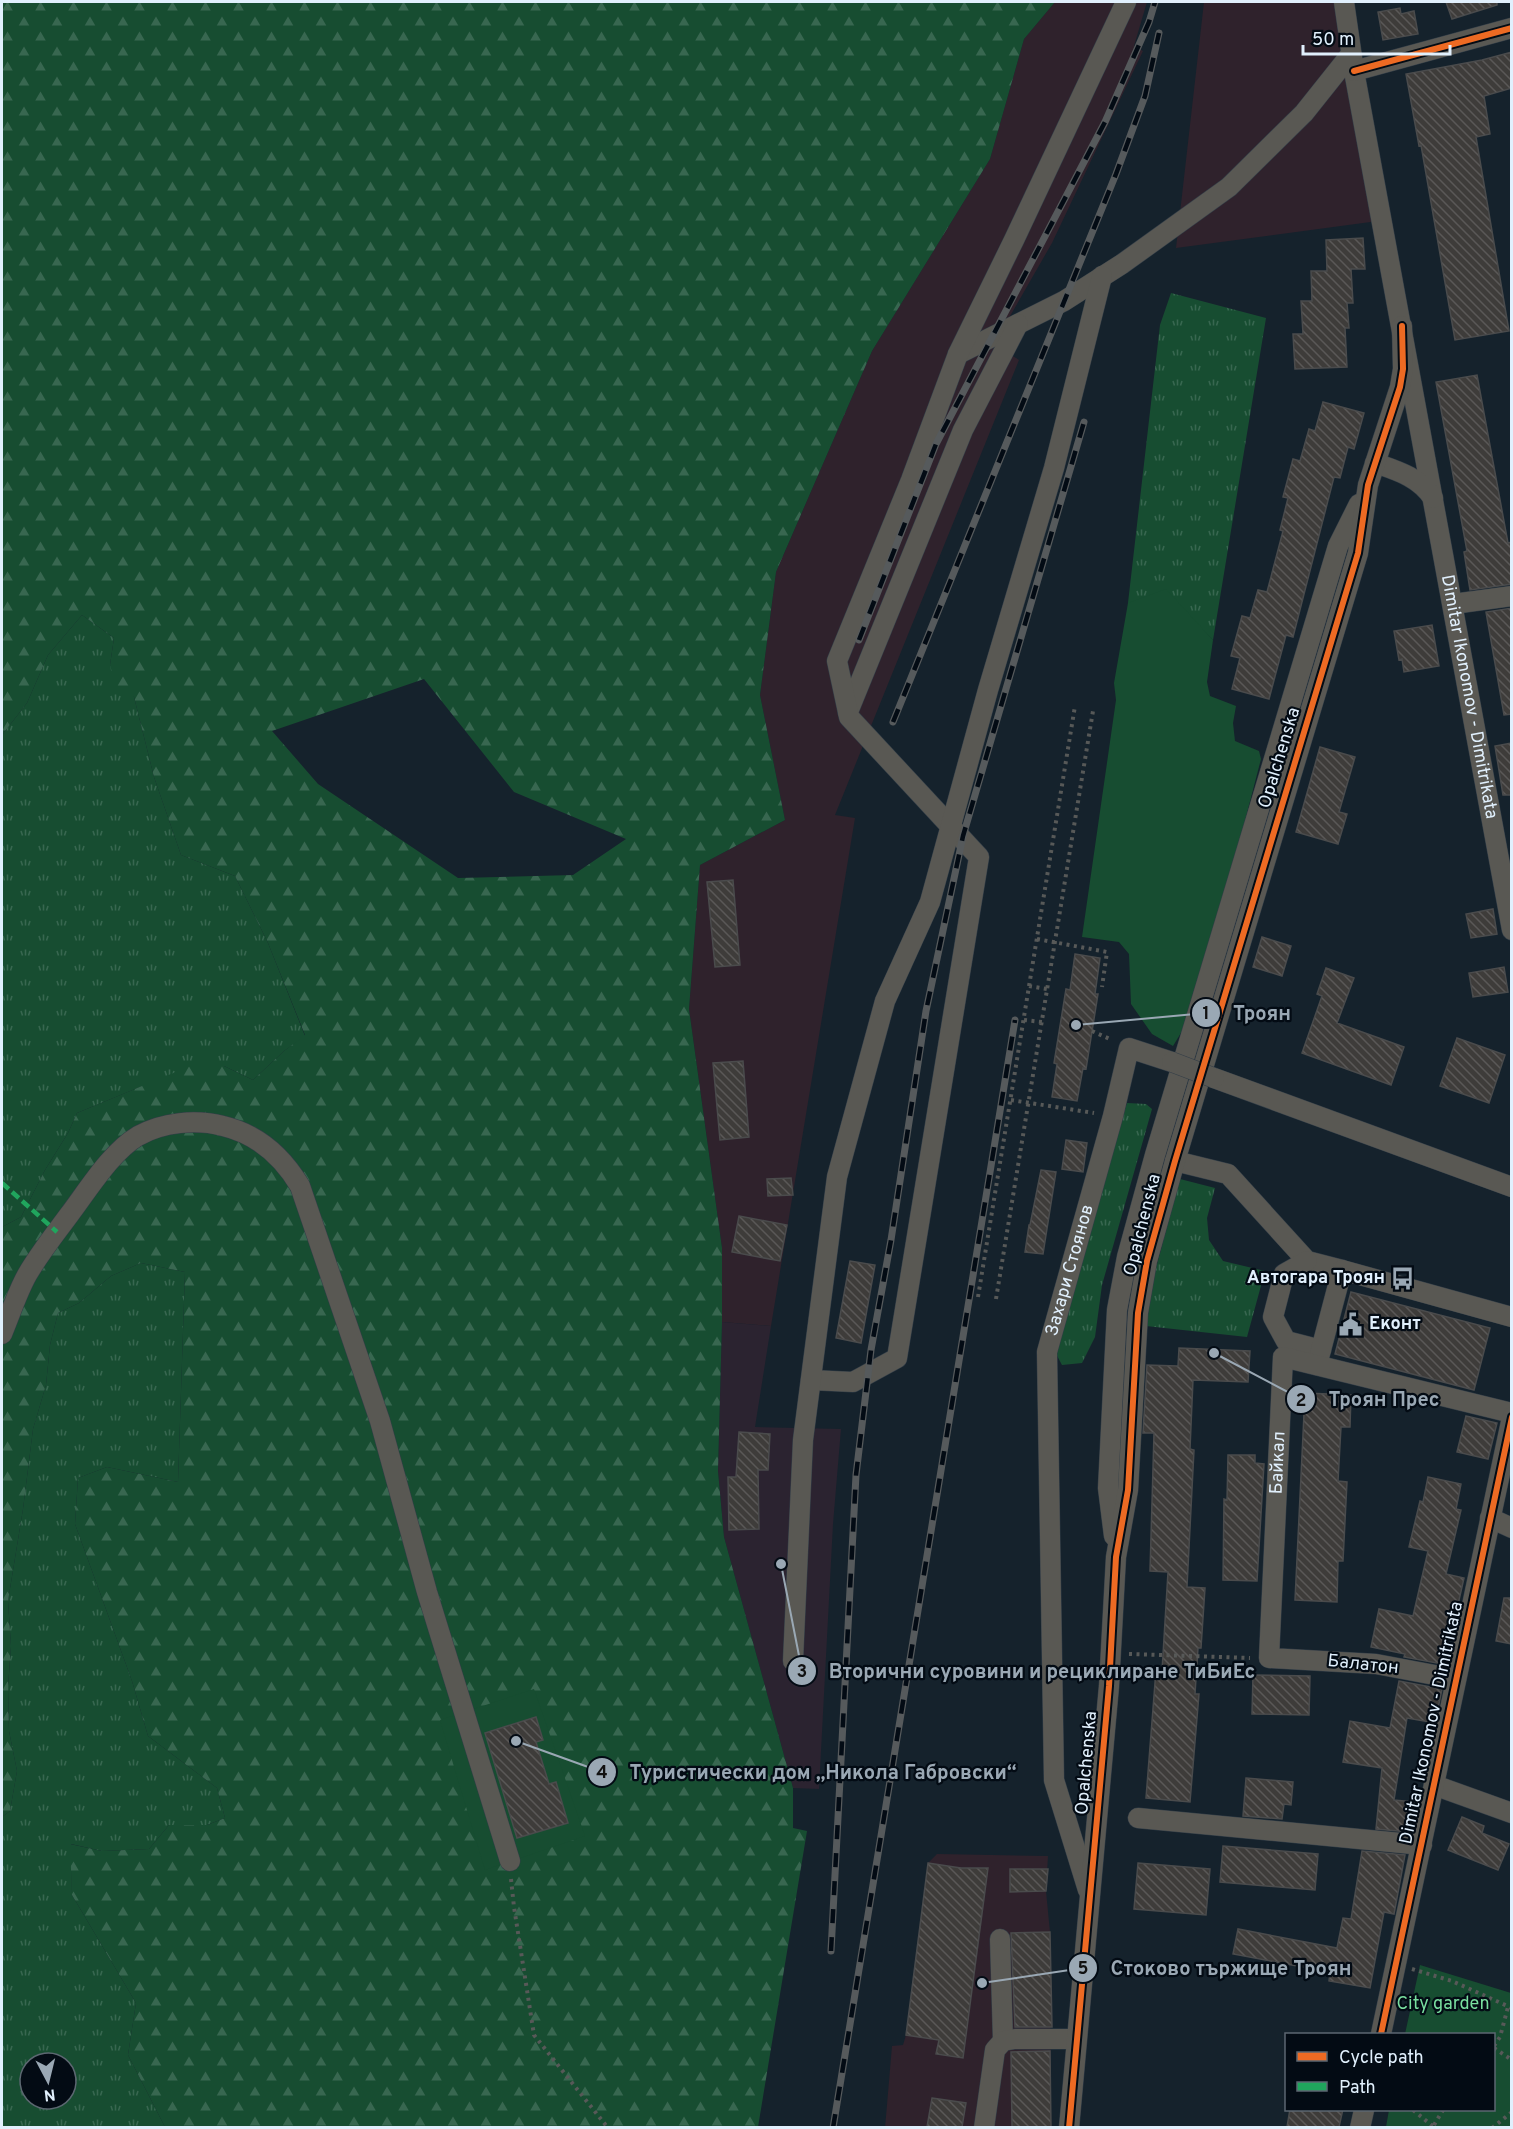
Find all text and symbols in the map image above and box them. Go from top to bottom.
scale bar [1303,18,1450,56]
text: 50 m [1312,29,1354,52]
street label: Dimitar Ikonomov - Dimitrikata [1435,573,1503,821]
street label: Opalchenska [1254,705,1306,811]
callout: Троян [1191,994,1303,1032]
text: Троян [1233,1002,1291,1028]
text: 1 [1202,1003,1210,1026]
street label: Opalchenska [1119,1172,1167,1278]
street label: Захари Стоянов [1040,1202,1099,1339]
bus stop icon: Автогара Троян [1390,1265,1416,1291]
place label: Автогара Троян [1247,1267,1385,1290]
public building icon: Еконт [1338,1311,1364,1337]
place label: Еконт [1369,1313,1421,1336]
callout: Троян Прес [1286,1380,1451,1418]
text: Троян Прес [1328,1388,1440,1414]
text: 2 [1295,1390,1307,1413]
street label: Байкал [1265,1431,1291,1495]
street label: Dimitar Ikonomov - Dimitrikata [1395,1600,1469,1846]
street label: Балатон [1326,1650,1400,1680]
callout: Вторични суровини и рециклиране ТиБиЕс [787,1652,1267,1690]
text: Вторични суровини и рециклиране ТиБиЕс [829,1660,1255,1686]
text: 3 [797,1661,807,1684]
street label: Opalchenska [1071,1710,1103,1816]
callout: Туристически дом „Никола Габровски“ [587,1753,1028,1791]
text: Туристически дом „Никола Габровски“ [629,1761,1017,1787]
text: 4 [596,1762,608,1785]
callout: Стоково тържище Троян [1068,1949,1363,1987]
text: Стоково тържище Троян [1111,1957,1351,1983]
text: 5 [1078,1958,1089,1981]
park label: City garden [1396,1993,1490,2016]
legend [1285,2033,1495,2111]
text: Cycle path [1339,2047,1424,2070]
north arrow [18,2051,78,2111]
text: Path [1339,2077,1376,2100]
text: N [43,2083,57,2105]

